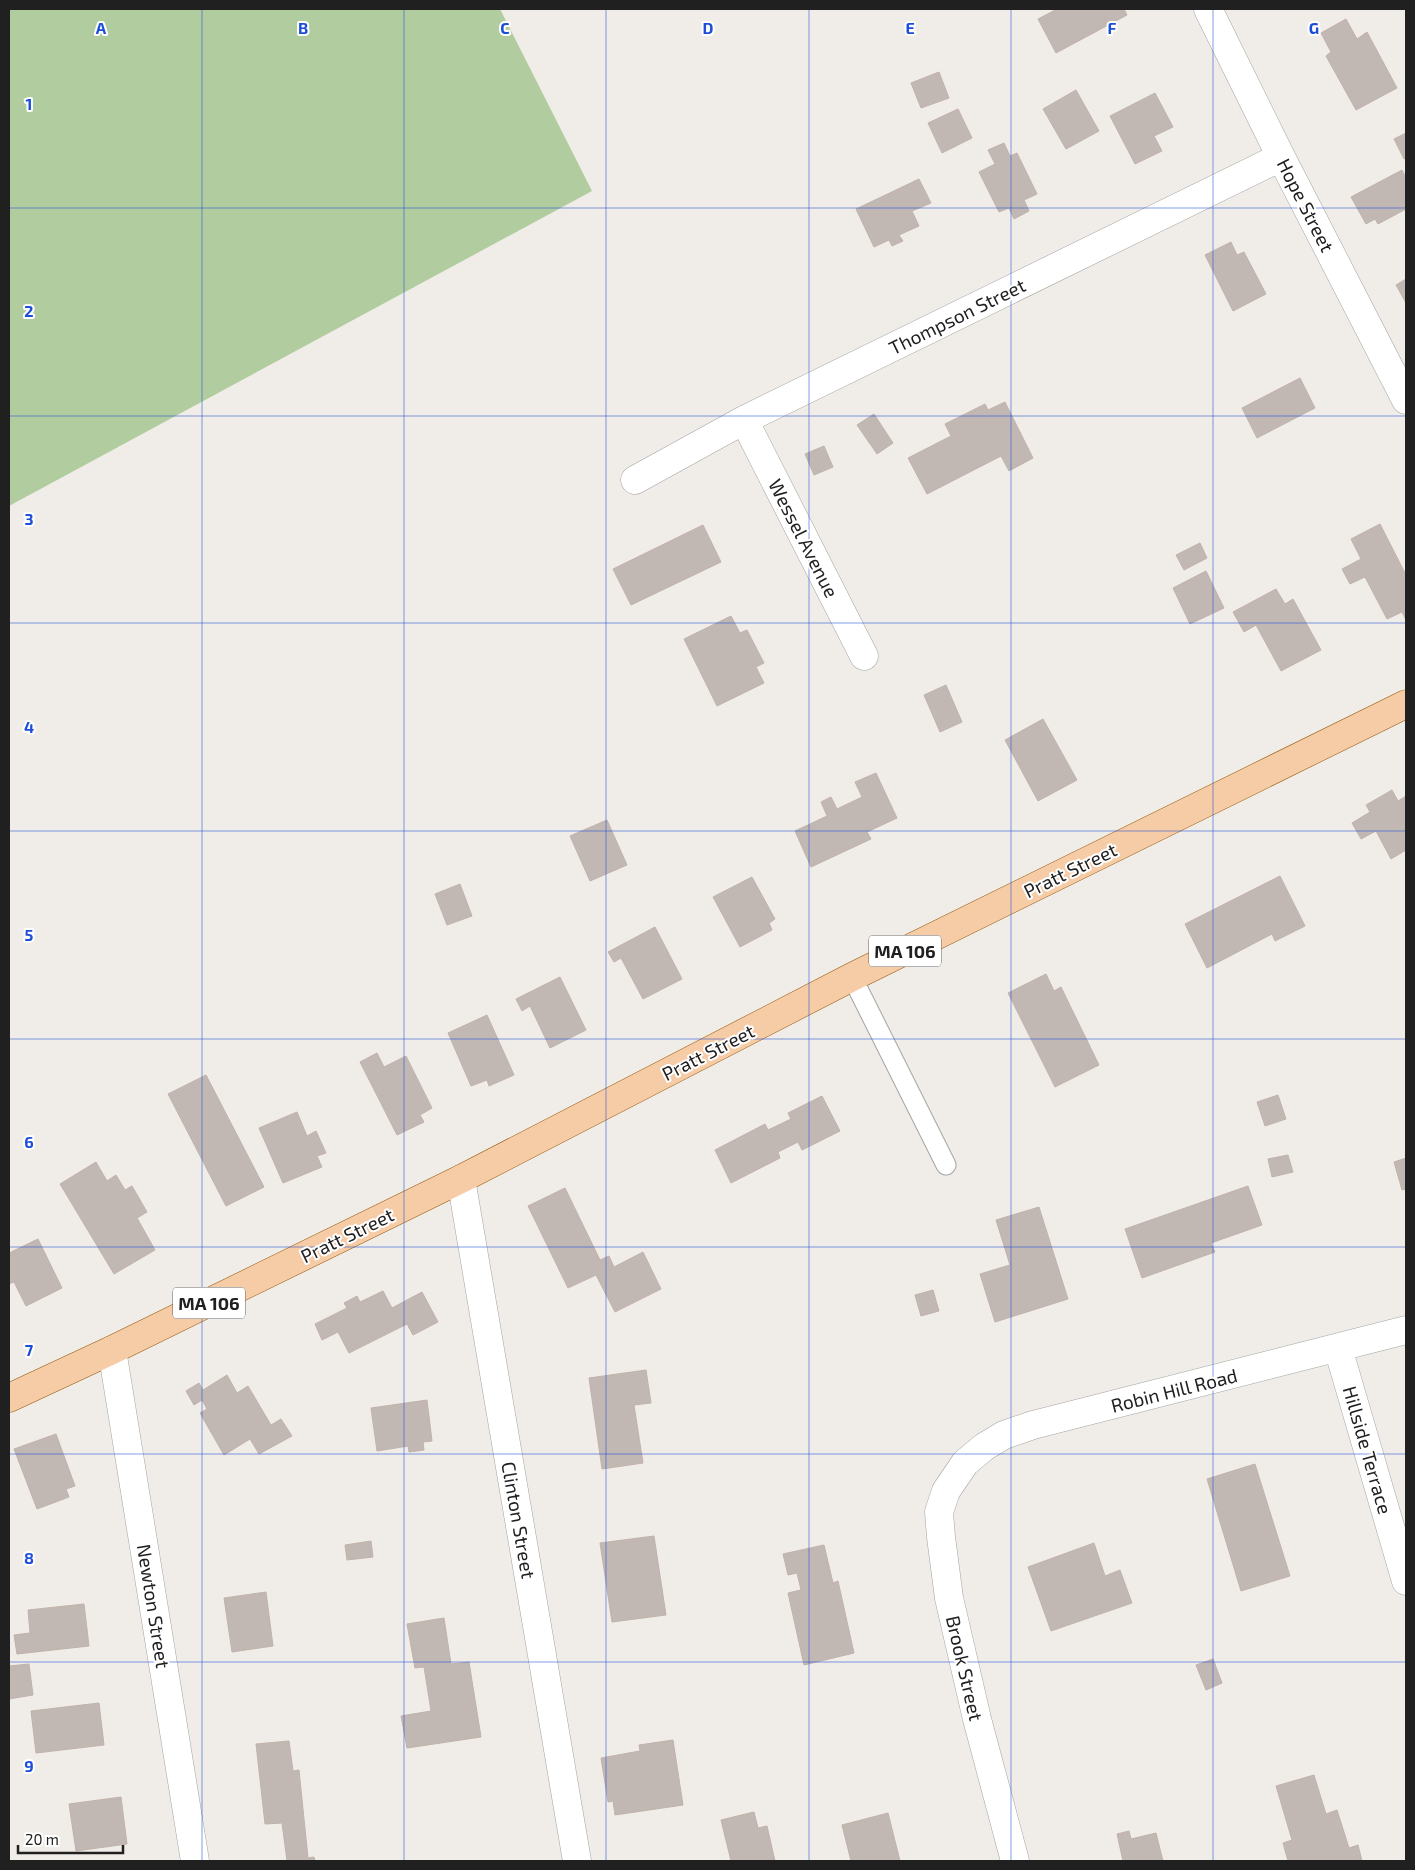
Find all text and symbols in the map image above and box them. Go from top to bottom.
text: A [96,18,107,37]
text: B [298,18,308,37]
text: C [500,18,510,37]
text: D [703,18,714,37]
text: E [905,18,915,37]
text: F [1108,18,1117,37]
text: G [1309,18,1319,37]
text: 1 [26,94,32,113]
street label: Hope Street [1273,154,1339,256]
street label: Thompson Street [885,273,1029,359]
text: 2 [24,301,34,320]
street label: Wessel Avenue [764,475,844,601]
text: 3 [24,509,34,528]
text: 4 [24,717,34,736]
street label: Pratt Street [1020,838,1120,902]
text: 5 [25,925,34,944]
road number: MA 106 [869,936,941,966]
street label: Pratt Street [658,1019,758,1085]
text: 6 [24,1132,34,1151]
street label: Pratt Street [297,1203,397,1267]
road number: MA 106 [173,1288,245,1319]
text: 7 [25,1340,34,1359]
street label: Robin Hill Road [1108,1363,1240,1417]
street label: Hillside Terrace [1339,1383,1397,1517]
street label: Clinton Street [497,1460,541,1580]
street label: Newton Street [133,1542,175,1670]
text: 8 [24,1548,34,1567]
street label: Brook Street [942,1613,988,1723]
text: 9 [24,1756,34,1775]
scale bar [18,1822,122,1854]
text: 20 m [25,1830,59,1848]

